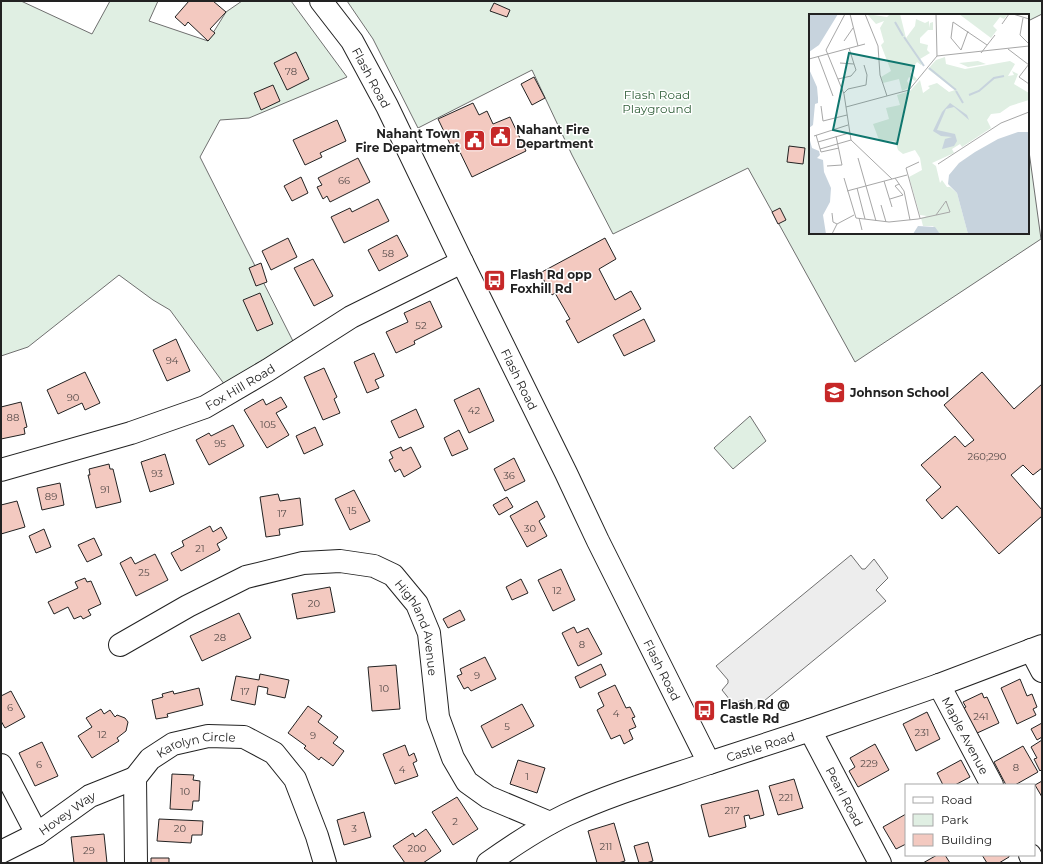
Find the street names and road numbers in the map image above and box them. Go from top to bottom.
street label: Flash Road [349,45,394,110]
street label: Flash Road [498,346,541,412]
street label: Fox Hill Road [202,360,278,413]
street label: Highland Avenue [392,576,441,676]
street label: Flash Road [641,637,684,703]
street label: Maple Avenue [939,694,992,777]
street label: Karolyn Circle [153,728,236,761]
street label: Castle Road [724,728,797,764]
street label: Pearl Road [823,764,867,829]
street label: Hovey Way [36,787,98,838]

